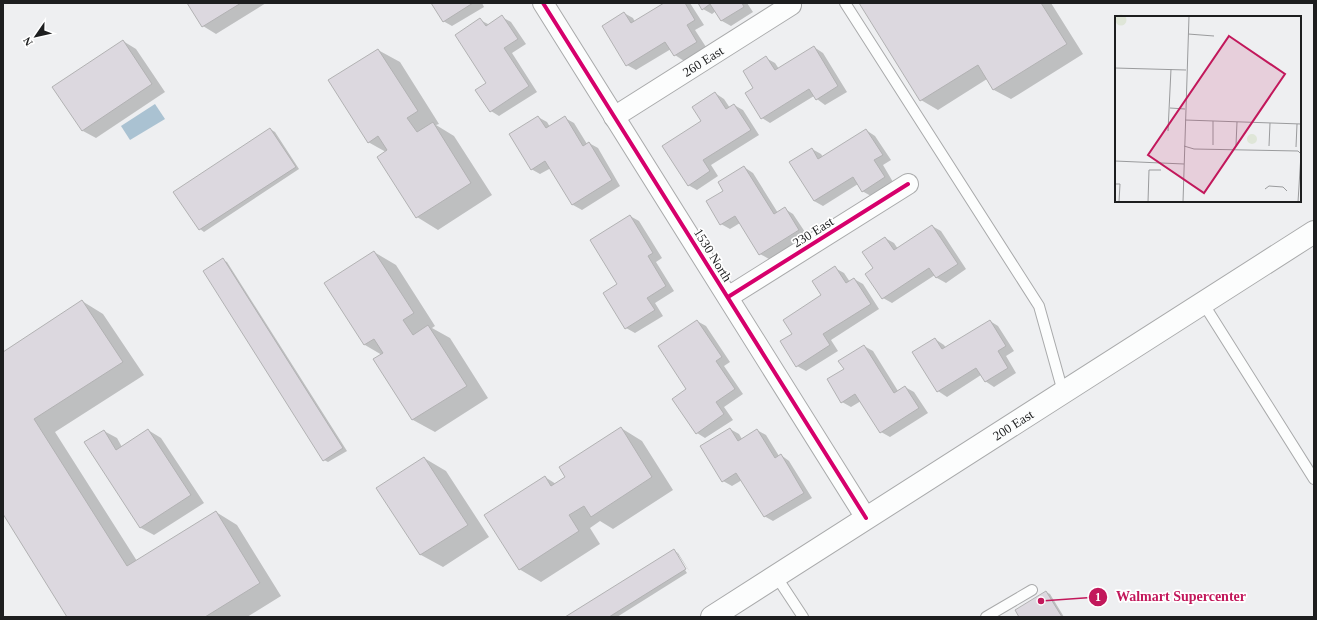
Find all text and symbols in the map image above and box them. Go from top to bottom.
north arrow [16,16,56,56]
inset map [1115,16,1301,202]
text: N [20,35,35,48]
street label: 260 East [680,42,726,79]
street label: 230 East [790,213,836,250]
street label: 1530 North [691,226,735,285]
street label: 200 East [990,406,1036,443]
callout: Walmart Supercenter [1088,584,1254,610]
text: Walmart Supercenter [1116,589,1246,604]
text: 1 [1095,590,1101,604]

